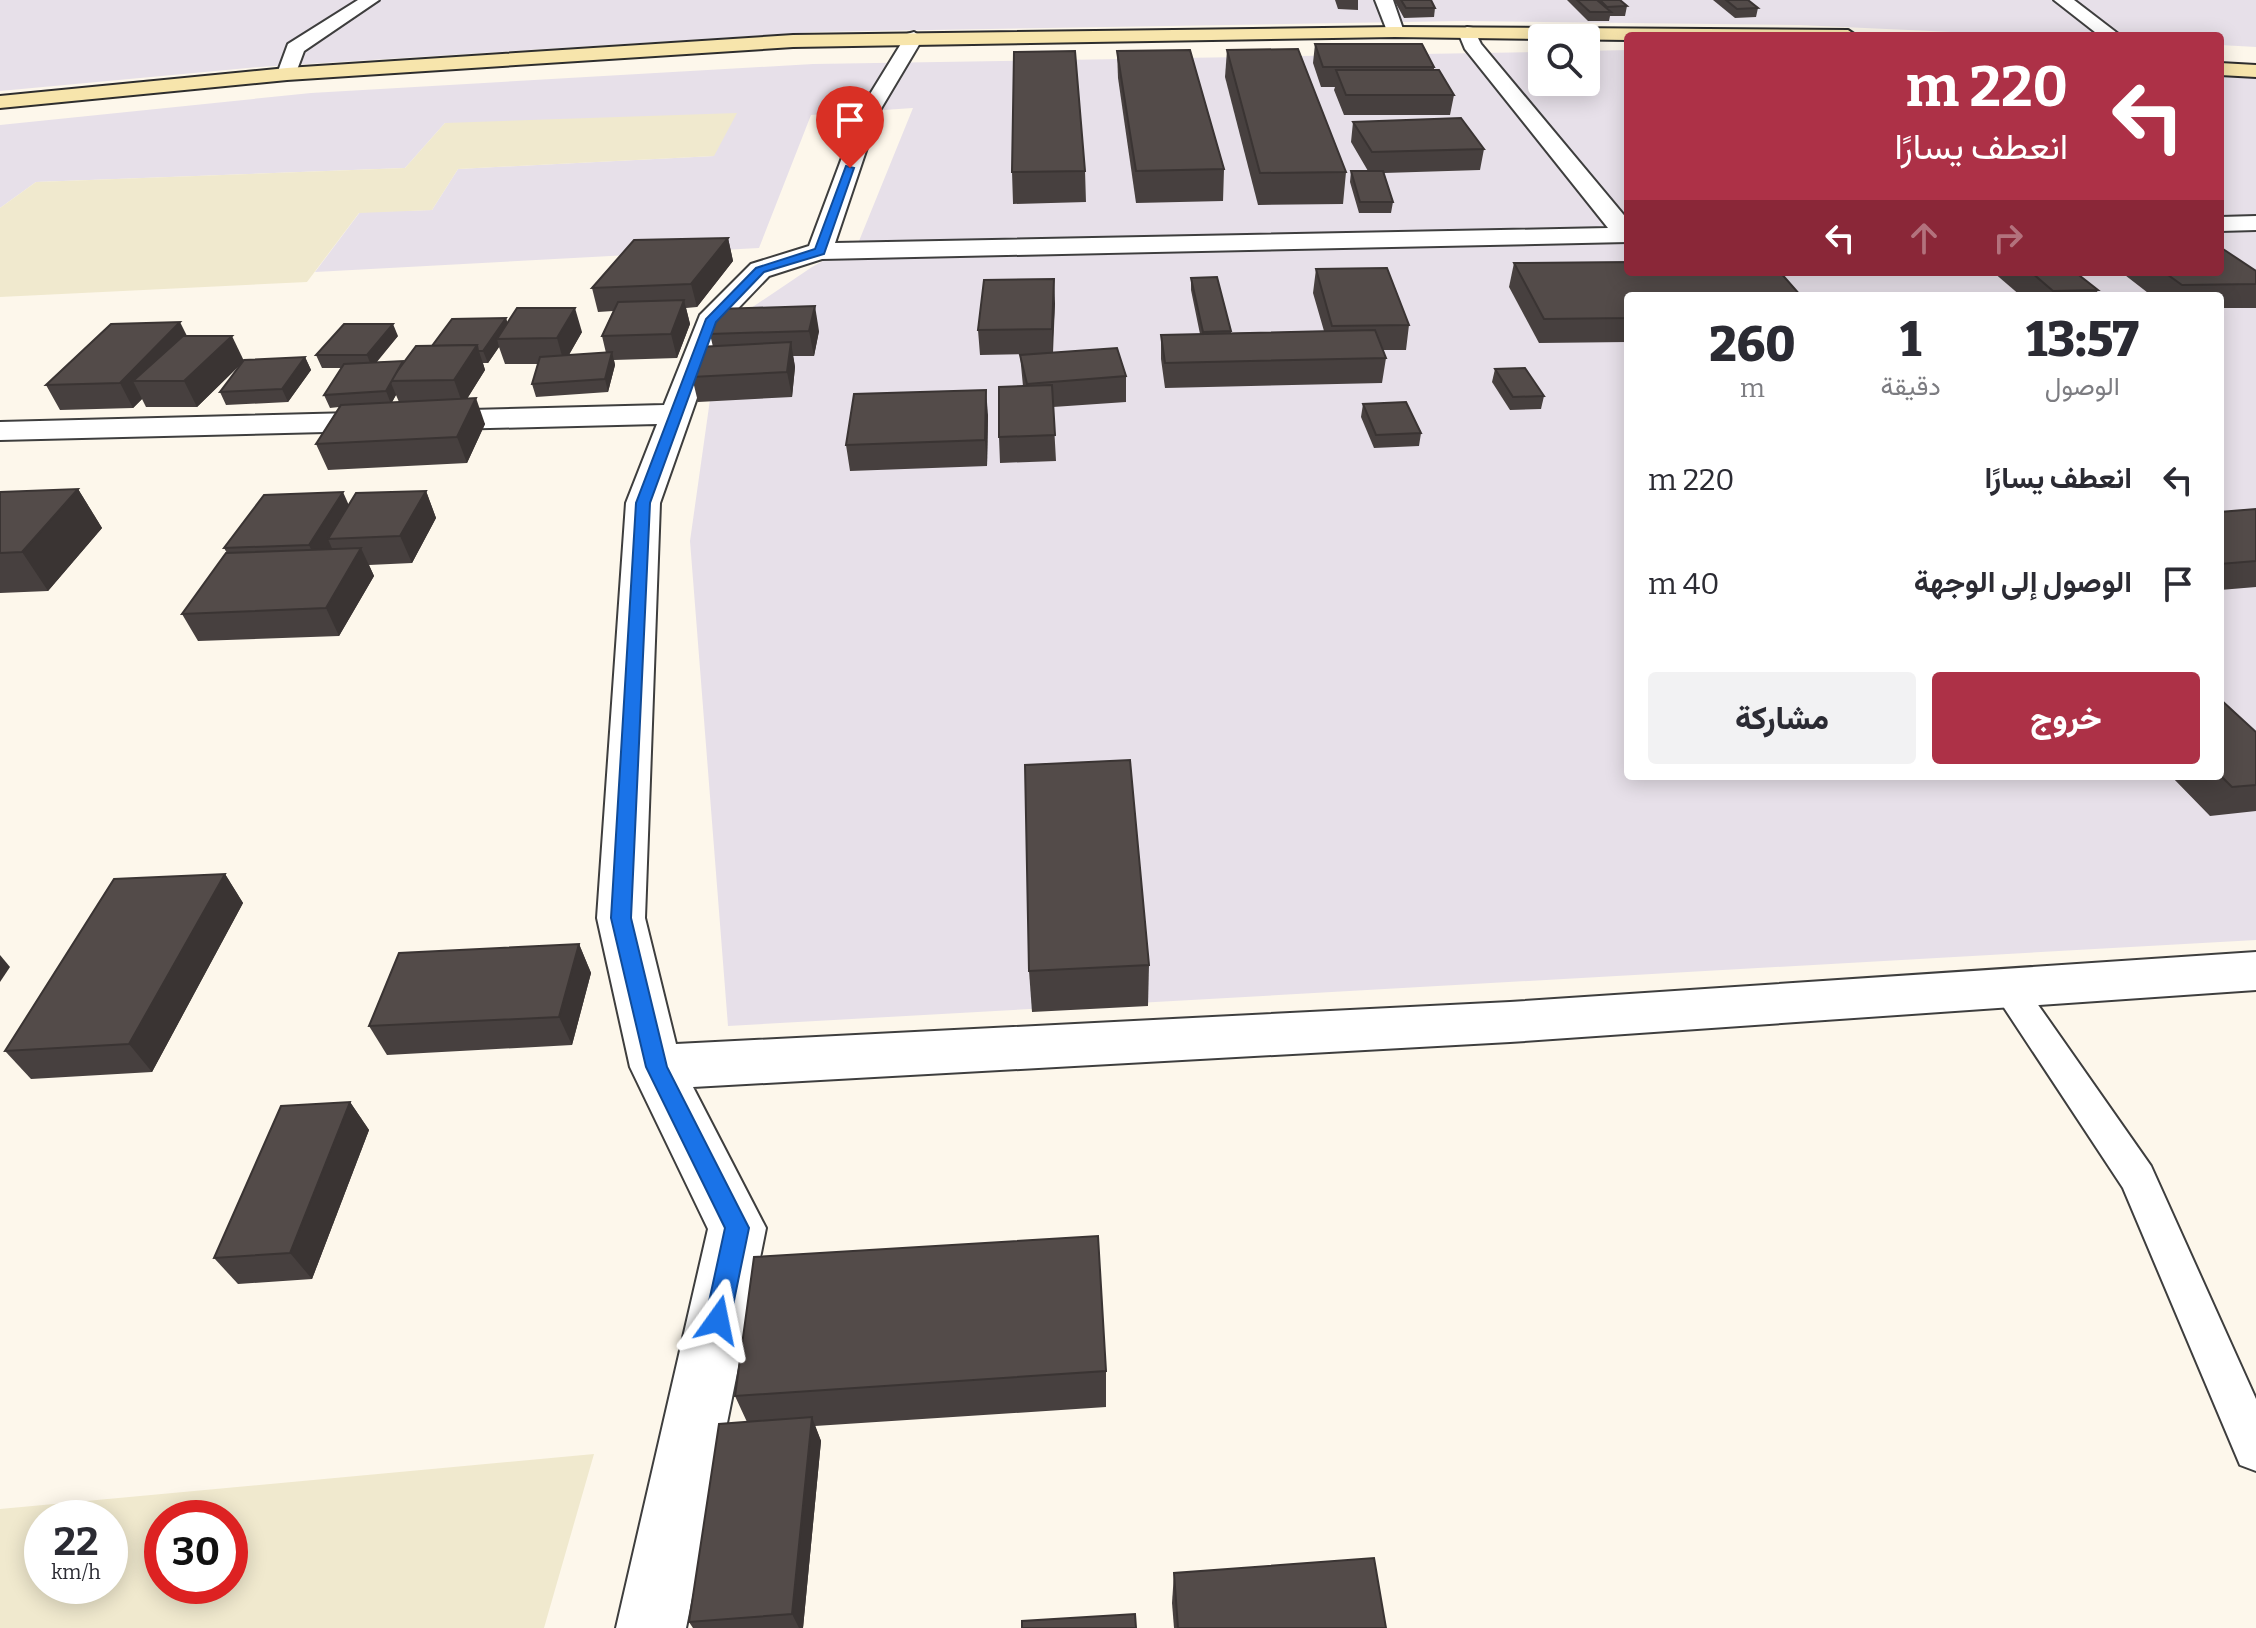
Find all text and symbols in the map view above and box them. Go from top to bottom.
map controls [1528,24,1600,96]
button: search [1528,24,1600,96]
text: 220 m [1906,54,2068,121]
icon: left [2096,64,2200,168]
pin [816,86,884,168]
icon: arrive [828,98,872,142]
text: انعطف يسارًا [1895,125,2068,169]
icon: left [1818,216,1862,260]
icon: ahead [1902,216,1946,260]
icon: right [1986,216,2030,260]
text: 1 [1900,311,1921,369]
text: 13:57 [2026,311,2139,369]
text: 260 [1709,316,1795,374]
text: دقيقة [1881,371,1941,402]
text: الوصول [2045,371,2120,402]
text: m [1740,373,1765,404]
icon: left [2156,458,2200,502]
text: انعطف يسارًا [1985,460,2132,496]
text: 220 m [1648,462,1735,498]
icon: arrive [2156,562,2200,606]
text: الوصول إلى الوجهة [1914,564,2132,600]
text: 40 m [1648,566,1719,602]
button: مشاركة [1648,672,1916,764]
button: خروج [1932,672,2200,764]
position arrow [676,1278,760,1362]
speed limit sign: 30 [144,1500,248,1604]
text: 22 [53,1518,99,1566]
text: km/h [51,1560,101,1584]

